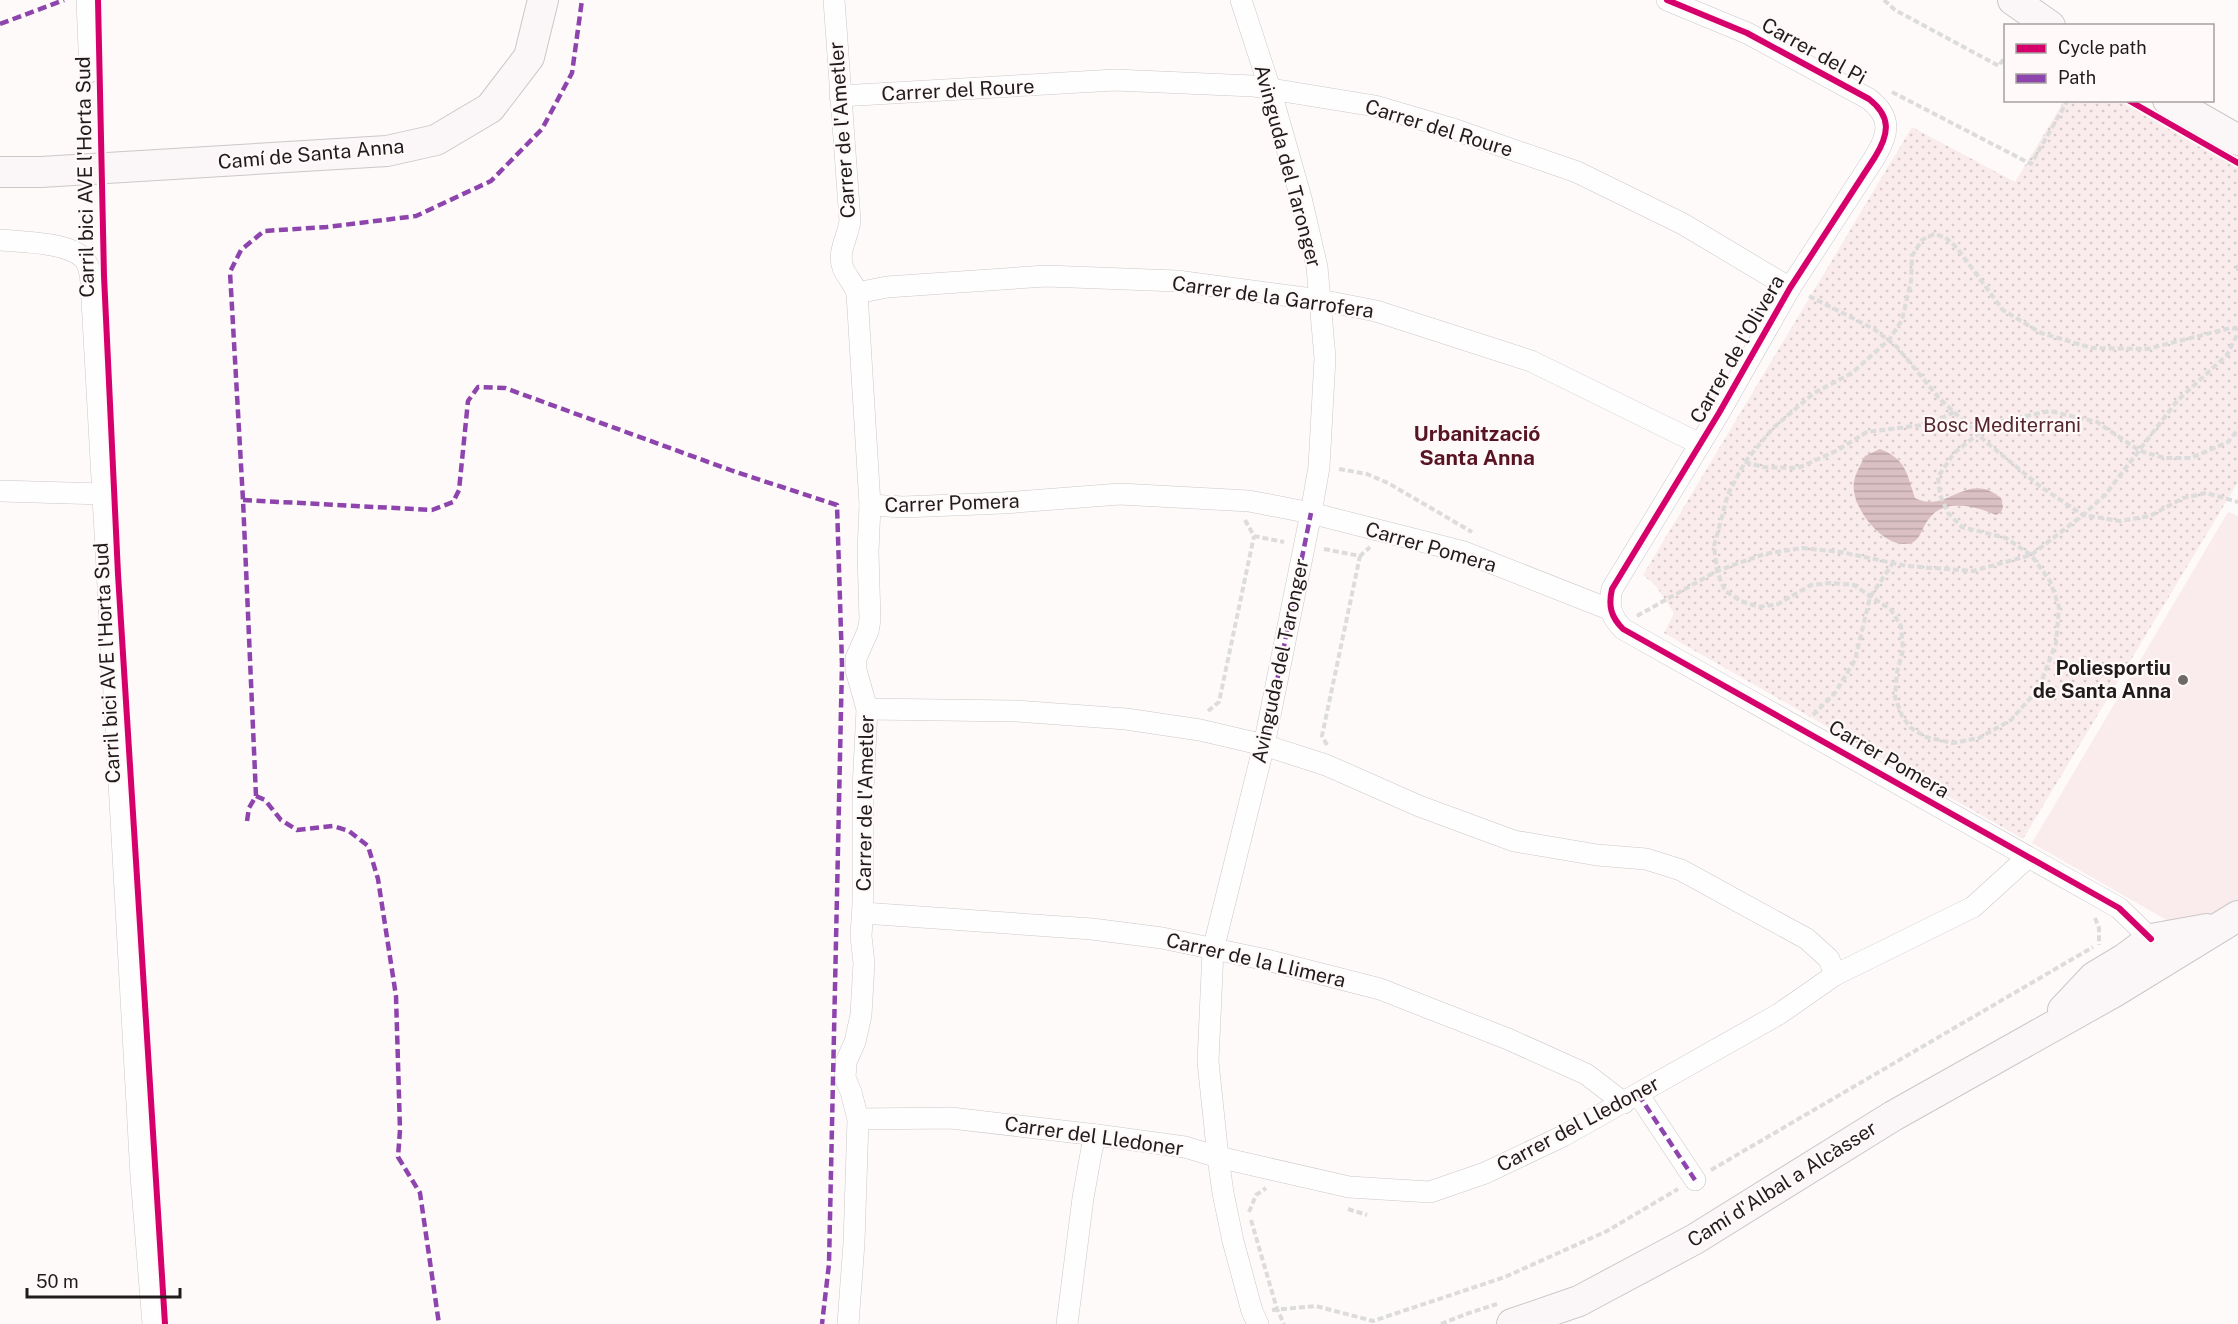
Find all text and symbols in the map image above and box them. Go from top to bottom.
street label: Carrer del Pi [1758,12,1870,90]
legend [2004,24,2214,102]
text: Cycle path [2058,37,2147,58]
street label: Carrer de l'Ametler [824,41,860,219]
street label: Carril bici AVE l'Horta Sud [71,56,99,298]
street label: Avinguda del Taronger [1249,62,1327,270]
text: Path [2058,67,2096,88]
street label: Carrer del Roure [881,74,1035,106]
street label: Carrer del Roure [1362,94,1516,162]
street label: Camí de Santa Anna [217,134,405,174]
street label: Carrer de la Garrofera [1171,271,1375,323]
street label: Carrer de l'Olivera [1685,271,1789,427]
park label: Bosc Mediterrani [1923,413,2081,437]
district label: Urbanització Santa Anna [1414,421,1540,470]
street label: Carrer Pomera [884,489,1020,517]
street label: Carrer Pomera [1363,517,1499,577]
street label: Carril bici AVE l'Horta Sud [89,542,125,784]
street label: Avinguda del Taronger [1247,556,1313,766]
place label: Poliesportiu de Santa Anna [2033,656,2171,703]
marker: Poliesportiu de Santa Anna [2176,673,2190,687]
street label: Carrer de l'Ametler [851,714,879,892]
street label: Carrer Pomera [1824,715,1954,803]
street label: Carrer de la Llimera [1164,928,1348,992]
street label: Carrer del Lledoner [1493,1071,1663,1177]
street label: Carrer del Lledoner [1003,1112,1185,1160]
street label: Camí d'Albal a Alcàsser [1683,1116,1881,1252]
scale bar [27,1261,180,1299]
text: 50 m [36,1271,79,1292]

